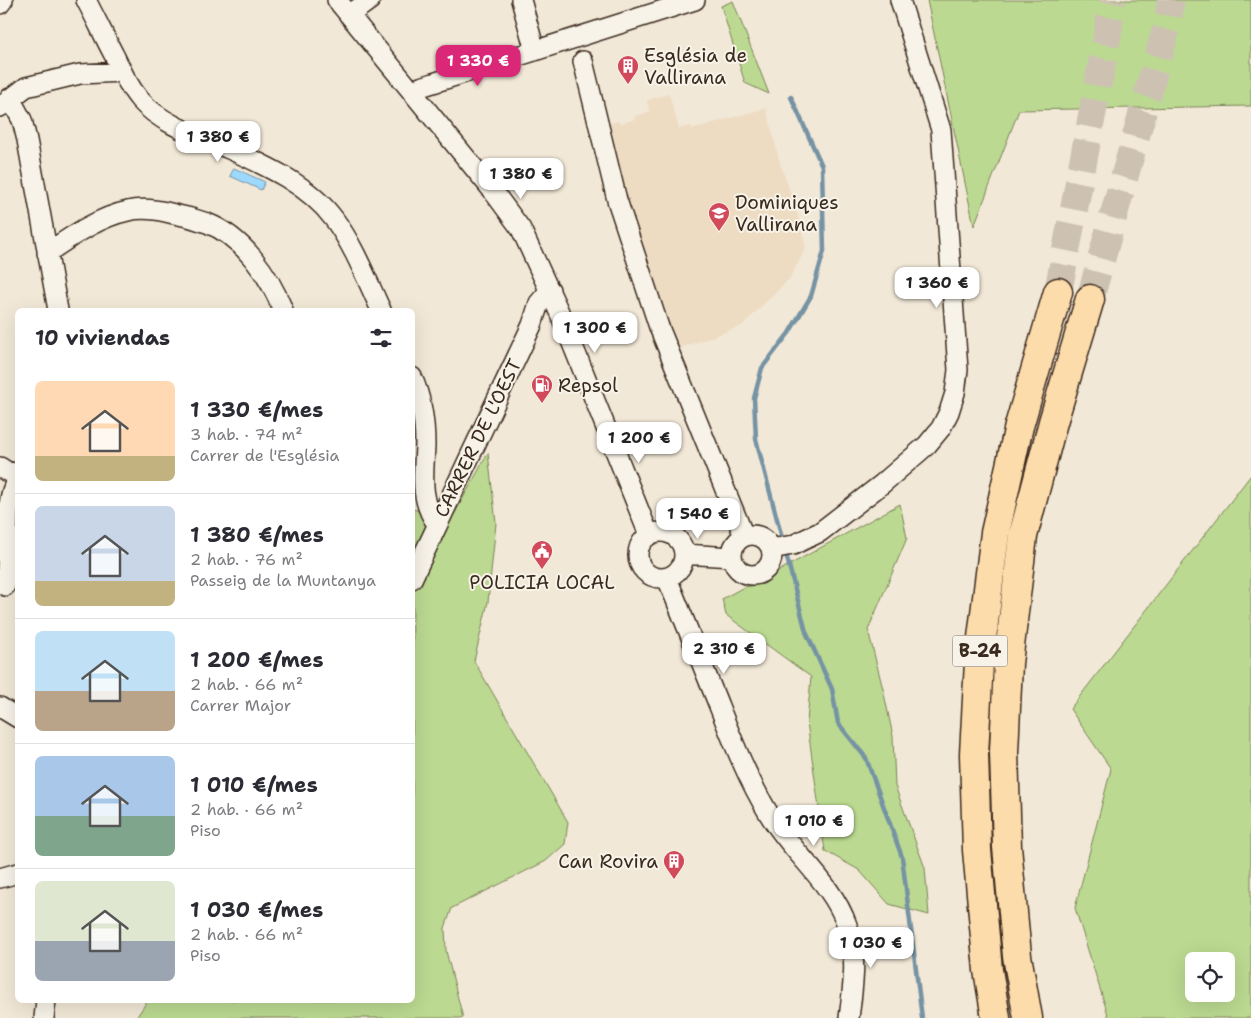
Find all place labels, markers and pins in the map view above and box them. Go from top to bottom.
place label: Església de Vallirana [644,43,747,90]
pin: 1 330 € [432,44,524,87]
building icon: Església de Vallirana [616,54,640,85]
pin: 1 380 € [172,120,264,163]
pin: 1 380 € [475,158,567,200]
place label: Dominiques Vallirana [735,190,839,237]
school or university icon: Dominiques Vallirana [707,201,731,232]
pin: 1 360 € [891,266,983,309]
pin: 1 300 € [549,312,641,354]
fuel station icon: Repsol [530,373,554,404]
place label: Repsol [558,373,618,398]
pin: 1 200 € [593,422,685,464]
pin: 1 540 € [652,498,744,540]
public building icon: POLICIA LOCAL [530,539,554,570]
place label: POLICIA LOCAL [469,570,615,595]
pin: 2 310 € [678,632,770,675]
pin: 1 010 € [768,804,860,847]
place label: Can Rovira [558,849,658,874]
building icon: Can Rovira [662,849,686,880]
pin: 1 030 € [825,926,917,969]

